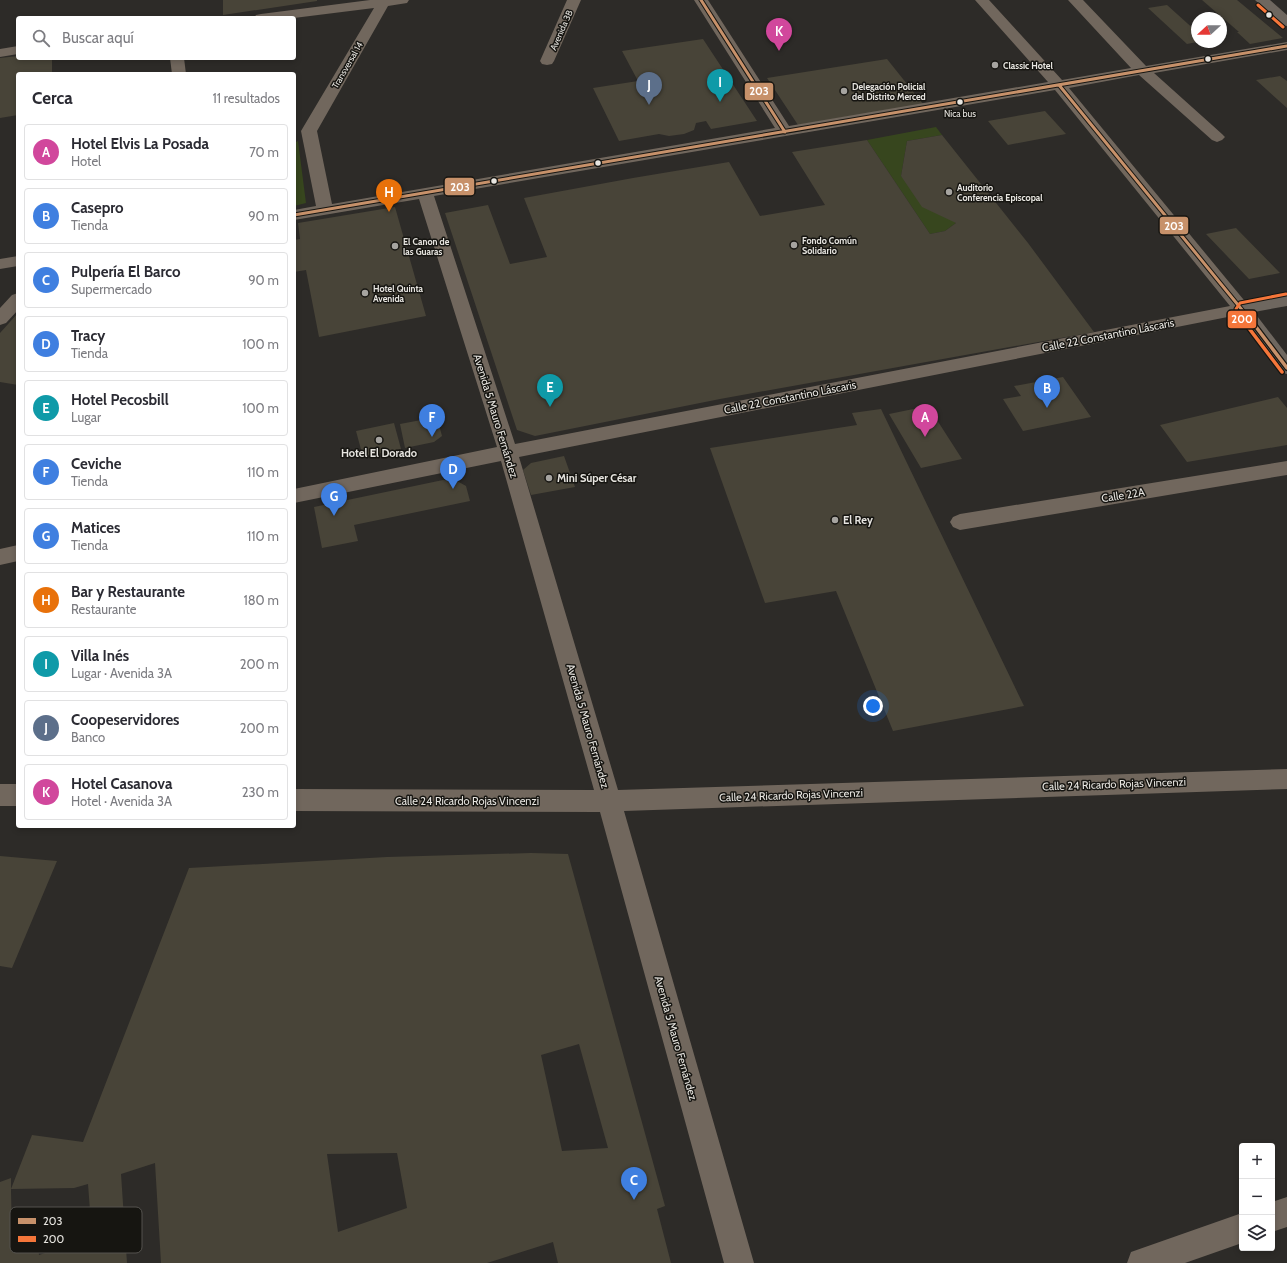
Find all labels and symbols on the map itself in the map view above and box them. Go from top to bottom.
street label: Avenida 3B [547,8,575,52]
unlabelled marker [1264,10,1274,20]
north arrow [1191,12,1227,48]
pin: K [766,18,792,51]
street label: Transversal 14 [329,40,365,90]
unlabelled marker [1203,54,1213,64]
marker: Classic Hotel [990,60,1000,70]
place label: Classic Hotel [1003,60,1053,71]
pin: I [707,69,733,102]
pin: J [636,72,662,105]
place label: Delegación Policial del Distrito Merced [852,81,926,102]
line badge: 203 [744,82,774,101]
text: 203 [749,84,769,98]
marker: Delegación Policial del Distrito Merced [839,86,849,96]
marker: Nica bus [955,97,965,107]
place label: Nica bus [944,108,976,119]
unlabelled marker [593,158,603,168]
unlabelled marker [489,176,499,186]
line badge: 203 [444,177,475,196]
pin: H [376,179,402,212]
text: 203 [450,180,470,194]
place label: Auditorio Conferencia Episcopal [957,182,1043,203]
marker: Auditorio Conferencia Episcopal [944,187,954,197]
line badge: 203 [1159,216,1189,235]
text: 203 [1164,219,1184,233]
place label: Fondo Común Solidario [802,235,857,256]
place label: El Canon de las Guaras [403,236,450,257]
marker: Fondo Común Solidario [789,240,799,250]
marker: El Canon de las Guaras [390,241,400,251]
place label: Hotel Quinta Avenida [373,283,424,304]
marker: Hotel Quinta Avenida [360,288,370,298]
line badge: 200 [1227,310,1257,329]
text: 200 [1231,312,1253,326]
street label: Calle 22 Constantino Láscaris [1041,315,1176,355]
street label: Avenida 5 Mauro Fernández [470,352,522,480]
pin: E [537,374,563,407]
pin: B [1034,375,1060,408]
street label: Calle 22 Constantino Láscaris [723,377,858,417]
pin: F [419,404,445,437]
pin: A [912,404,938,437]
marker: Hotel El Dorado [374,435,384,445]
place label: Hotel El Dorado [341,446,417,460]
pin: D [440,456,466,489]
place label: Mini Súper César [557,471,637,485]
marker: Mini Súper César [544,473,554,483]
pin: G [321,483,347,516]
street label: Calle 22A [1100,485,1146,505]
place label: El Rey [843,513,873,527]
marker: El Rey [830,515,840,525]
street label: Avenida 5 Mauro Fernández [564,662,612,790]
your location [863,696,883,716]
street label: Calle 24 Ricardo Rojas Vincenzi [1042,774,1186,794]
street label: Calle 24 Ricardo Rojas Vincenzi [719,785,863,805]
street label: Calle 24 Ricardo Rojas Vincenzi [395,794,539,808]
street label: Avenida 5 Mauro Fernández [652,974,700,1102]
pin: C [621,1167,647,1200]
legend [10,1207,142,1253]
text: 203 [43,1214,62,1228]
text: 200 [43,1232,64,1246]

